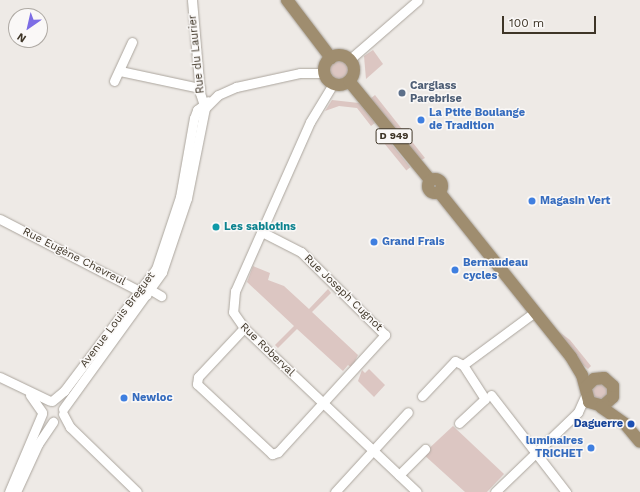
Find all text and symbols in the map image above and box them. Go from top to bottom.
north arrow [8,8,48,48]
scale bar [504,8,598,34]
street label: Rue du Laurier [186,14,208,94]
text: 100 m [509,16,544,30]
text: N [15,30,29,45]
place label: Carglass Parebrise [410,80,462,106]
marker: Carglass Parebrise [397,88,407,98]
place label: La Ptite Boulange de Tradition [429,107,525,133]
marker: La Ptite Boulange de Tradition [416,115,426,125]
road number: D 949 [375,128,413,144]
place label: Magasin Vert [540,194,611,208]
marker: Magasin Vert [527,196,537,206]
place label: Les sablotins [224,220,296,234]
marker: Les sablotins [211,222,221,232]
street label: Rue Eugène Chevreul [20,225,128,289]
place label: Grand Frais [382,235,445,249]
marker: Grand Frais [369,237,379,247]
street label: Rue Joseph Cugnot [301,252,385,334]
place label: Bernaudeau cycles [463,257,528,283]
marker: Bernaudeau cycles [450,265,460,275]
street label: Avenue Louis Breguet [78,270,158,370]
street label: Rue Roberval [237,321,297,379]
place label: Newloc [132,391,173,405]
marker: Newloc [119,393,129,403]
place label: Daguerre [574,417,623,431]
marker: Daguerre [626,419,636,429]
place label: luminaires TRICHET [526,435,583,461]
marker: luminaires TRICHET [586,443,596,453]

